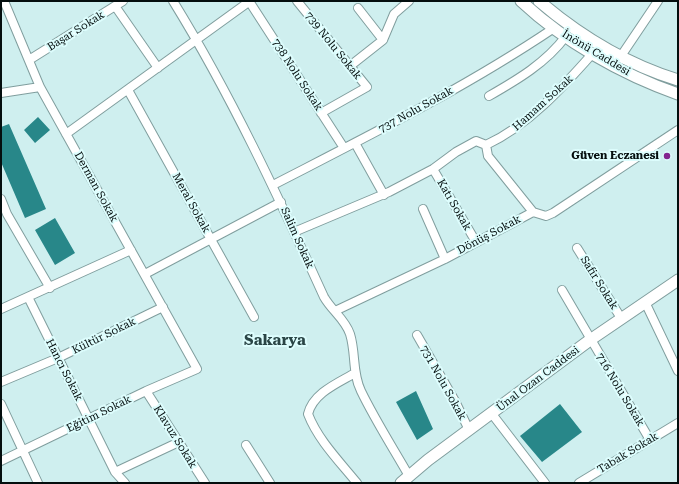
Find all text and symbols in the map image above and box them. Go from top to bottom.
street label: Başar Sokak [45,8,107,54]
street label: 739 Nolu Sokak [302,10,364,82]
street label: İnönü Caddesi [560,27,632,79]
street label: 738 Nolu Sokak [269,37,325,113]
street label: Hamam Sokak [510,72,576,134]
street label: 737 Nolu Sokak [376,84,456,136]
place label: Güven Eczanesi [571,149,659,163]
street label: Derman Sokak [71,150,121,224]
marker: Güven Eczanesi [662,151,672,161]
street label: Meral Sokak [169,171,213,235]
street label: Katı Sokak [434,177,474,233]
street label: Salim Sokak [278,205,316,271]
street label: Dönüş Sokak [455,213,523,257]
street label: Safir Sokak [577,254,621,312]
street label: Kültür Sokak [70,315,138,357]
district label: Sakarya [244,332,306,350]
street label: Hancı Sokak [43,337,85,403]
street label: 731 Nolu Sokak [417,343,469,423]
street label: Ünal Ozan Caddesi [494,344,582,414]
street label: 716 Nolu Sokak [593,351,647,429]
street label: Eğitim Sokak [64,393,134,435]
street label: Klavuz Sokak [150,403,200,471]
street label: Tabak Sokak [595,430,661,476]

